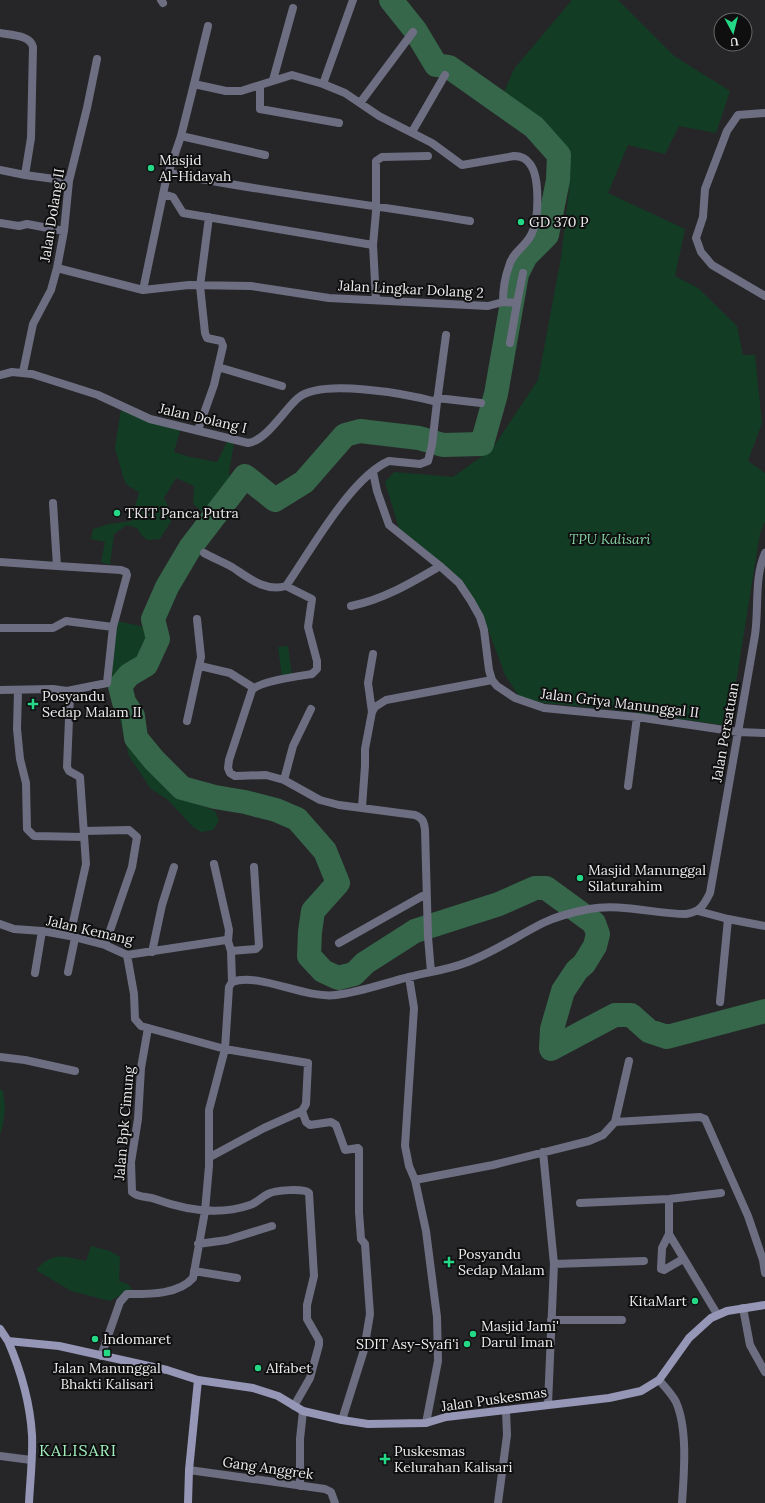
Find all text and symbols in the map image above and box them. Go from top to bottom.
north arrow [713,12,753,52]
text: U [729,34,739,49]
place label: Masjid Al-Hidayah [158,151,231,185]
marker: Masjid Al-Hidayah [146,163,156,173]
street label: Jalan Dolang II [36,167,68,264]
place label: GD 370 P [529,213,589,231]
marker: GD 370 P [516,217,526,227]
street label: Jalan Lingkar Dolang 2 [337,276,484,302]
street label: Jalan Dolang I [156,399,249,437]
place label: TKIT Panca Putra [125,504,239,522]
marker: TKIT Panca Putra [112,508,122,518]
park label: TPU Kalisari [569,530,651,548]
street label: Jalan Persatuan [707,680,743,784]
street label: Jalan Griya Manunggal II [539,684,700,722]
place label: Posyandu Sedap Malam II [42,687,142,721]
marker: Posyandu Sedap Malam II [27,698,39,710]
place label: Masjid Manunggal Silaturahim [588,861,706,895]
marker: Masjid Manunggal Silaturahim [575,873,585,883]
street label: Jalan Kemang [44,911,135,949]
street label: Jalan Bpk Cimung [110,1065,138,1182]
place label: Posyandu Sedap Malam [458,1245,545,1279]
marker: Posyandu Sedap Malam [443,1256,455,1268]
place label: KitaMart [629,1292,688,1310]
marker: KitaMart [690,1296,700,1306]
place label: Masjid Jami' Darul Iman [481,1317,559,1351]
marker: Masjid Jami' Darul Iman [468,1329,478,1339]
place label: Indomaret [103,1330,172,1348]
marker: Indomaret [90,1334,100,1344]
place label: SDIT Asy-Syafi'i [356,1335,459,1353]
marker: SDIT Asy-Syafi'i [462,1339,472,1349]
marker: Jalan Manunggal Bhakti Kalisari [102,1348,112,1358]
place label: Jalan Manunggal Bhakti Kalisari [52,1359,161,1393]
place label: Alfabet [265,1359,312,1377]
marker: Alfabet [253,1363,263,1373]
street label: Jalan Puskesmas [439,1383,548,1415]
district label: KALISARI [39,1440,117,1460]
place label: Puskesmas Kelurahan Kalisari [394,1442,512,1476]
street label: Gang Anggrek [221,1453,315,1483]
marker: Puskesmas Kelurahan Kalisari [379,1453,391,1465]

